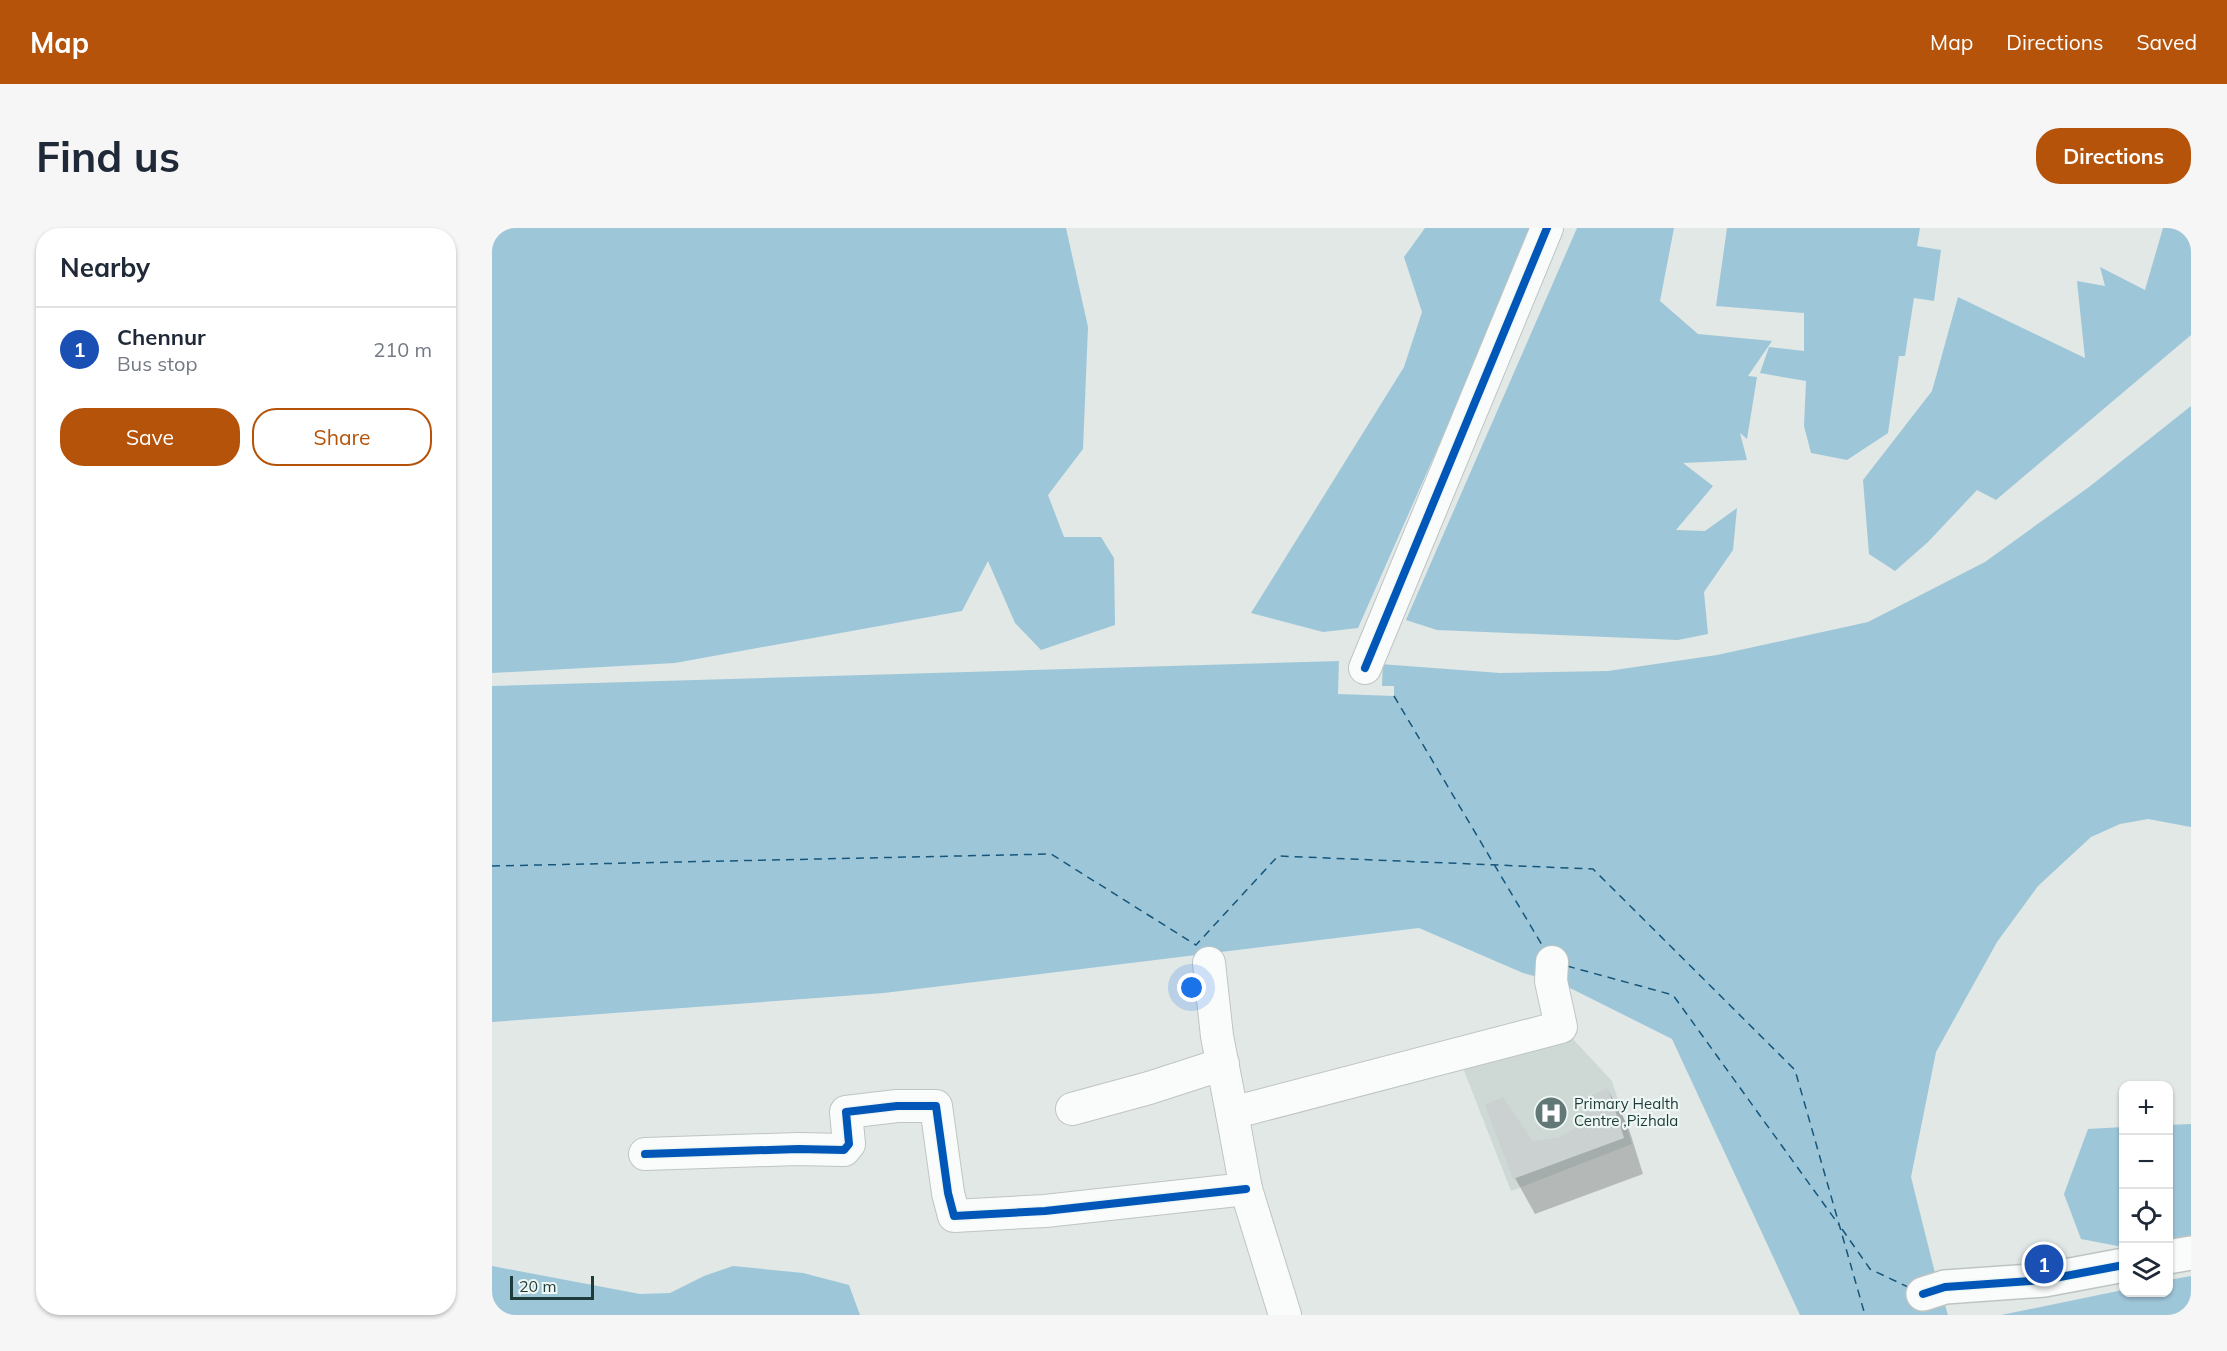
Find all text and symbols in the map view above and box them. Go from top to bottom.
text: Map [30,25,89,60]
text: Map [1930,29,1973,55]
text: Directions [2006,29,2103,55]
text: Saved [2136,29,2197,55]
button: Directions [2036,128,2191,184]
text: Find us [36,130,180,183]
text: Nearby [60,251,150,284]
text: Chennur [117,323,206,351]
text: 1 [74,337,86,362]
text: 210 m [373,337,432,362]
text: Bus stop [117,351,197,376]
button: Save [60,408,240,466]
button: Share [252,408,432,466]
your location [1177,973,1206,1002]
map controls [2119,1081,2173,1297]
button: + [2119,1081,2173,1135]
place label: Primary Health Centre ,Pizhala [1574,1094,1679,1130]
hospital icon: Primary Health Centre ,Pizhala [1533,1095,1569,1131]
button: − [2119,1135,2173,1189]
button: locate [2119,1189,2173,1243]
pin: 1 [2024,1242,2064,1286]
button: layers [2119,1243,2173,1297]
scale bar [510,1273,594,1300]
text: 20 m [519,1276,556,1296]

